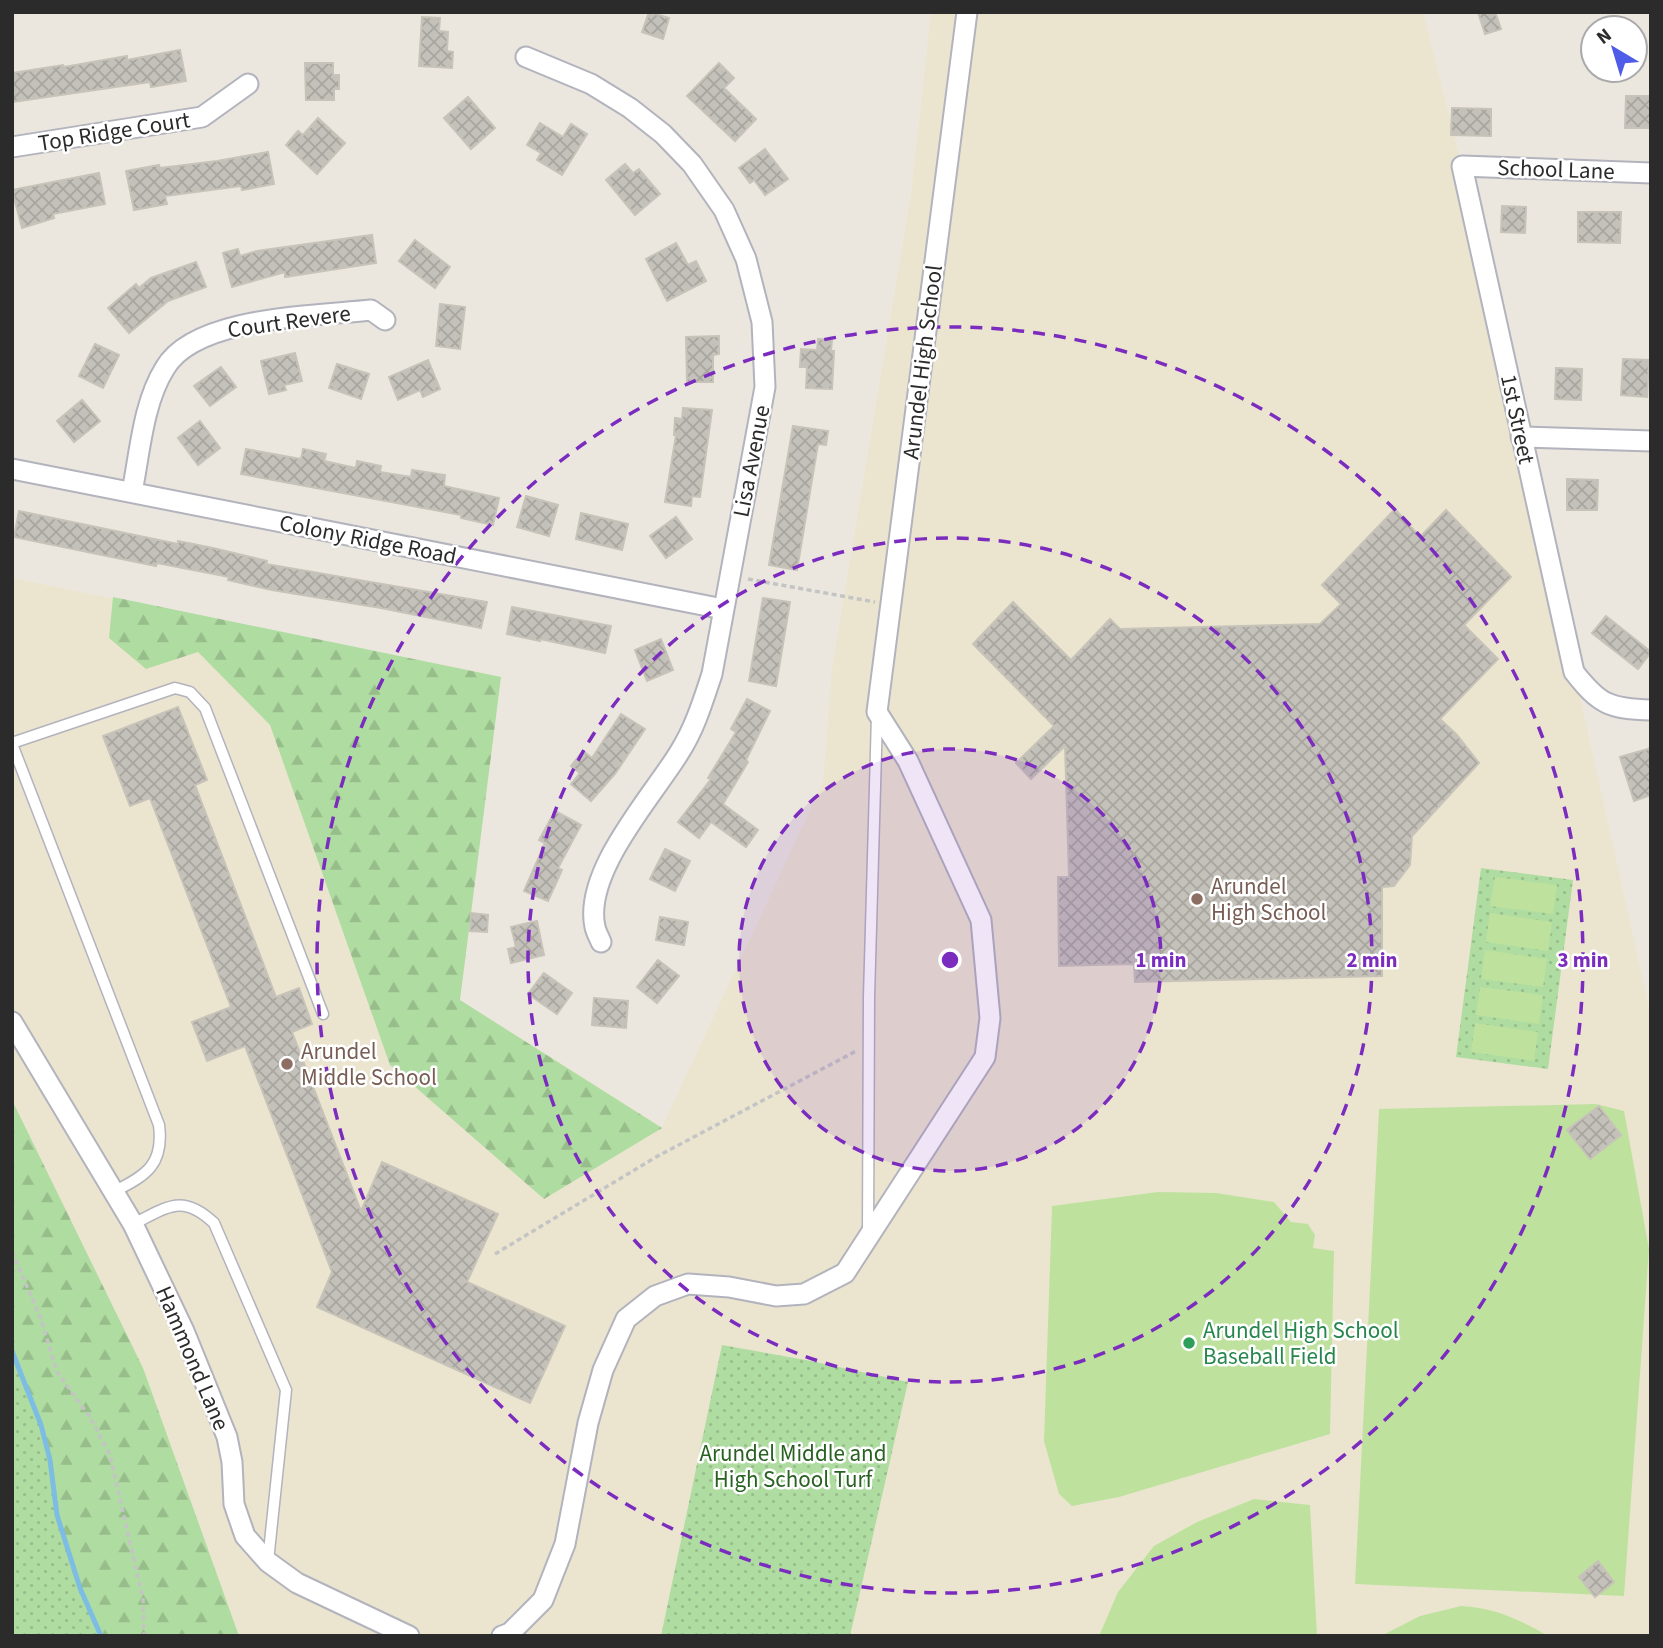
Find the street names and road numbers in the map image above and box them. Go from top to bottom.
street label: Top Ridge Court [36,103,193,160]
street label: School Lane [1497,151,1615,188]
street label: Arundel High School [894,263,951,461]
street label: Court Revere [225,297,353,346]
street label: 1st Street [1492,371,1543,467]
street label: Lisa Avenue [724,402,779,520]
street label: Colony Ridge Road [276,506,459,573]
street label: Hammond Lane [147,1281,238,1435]

